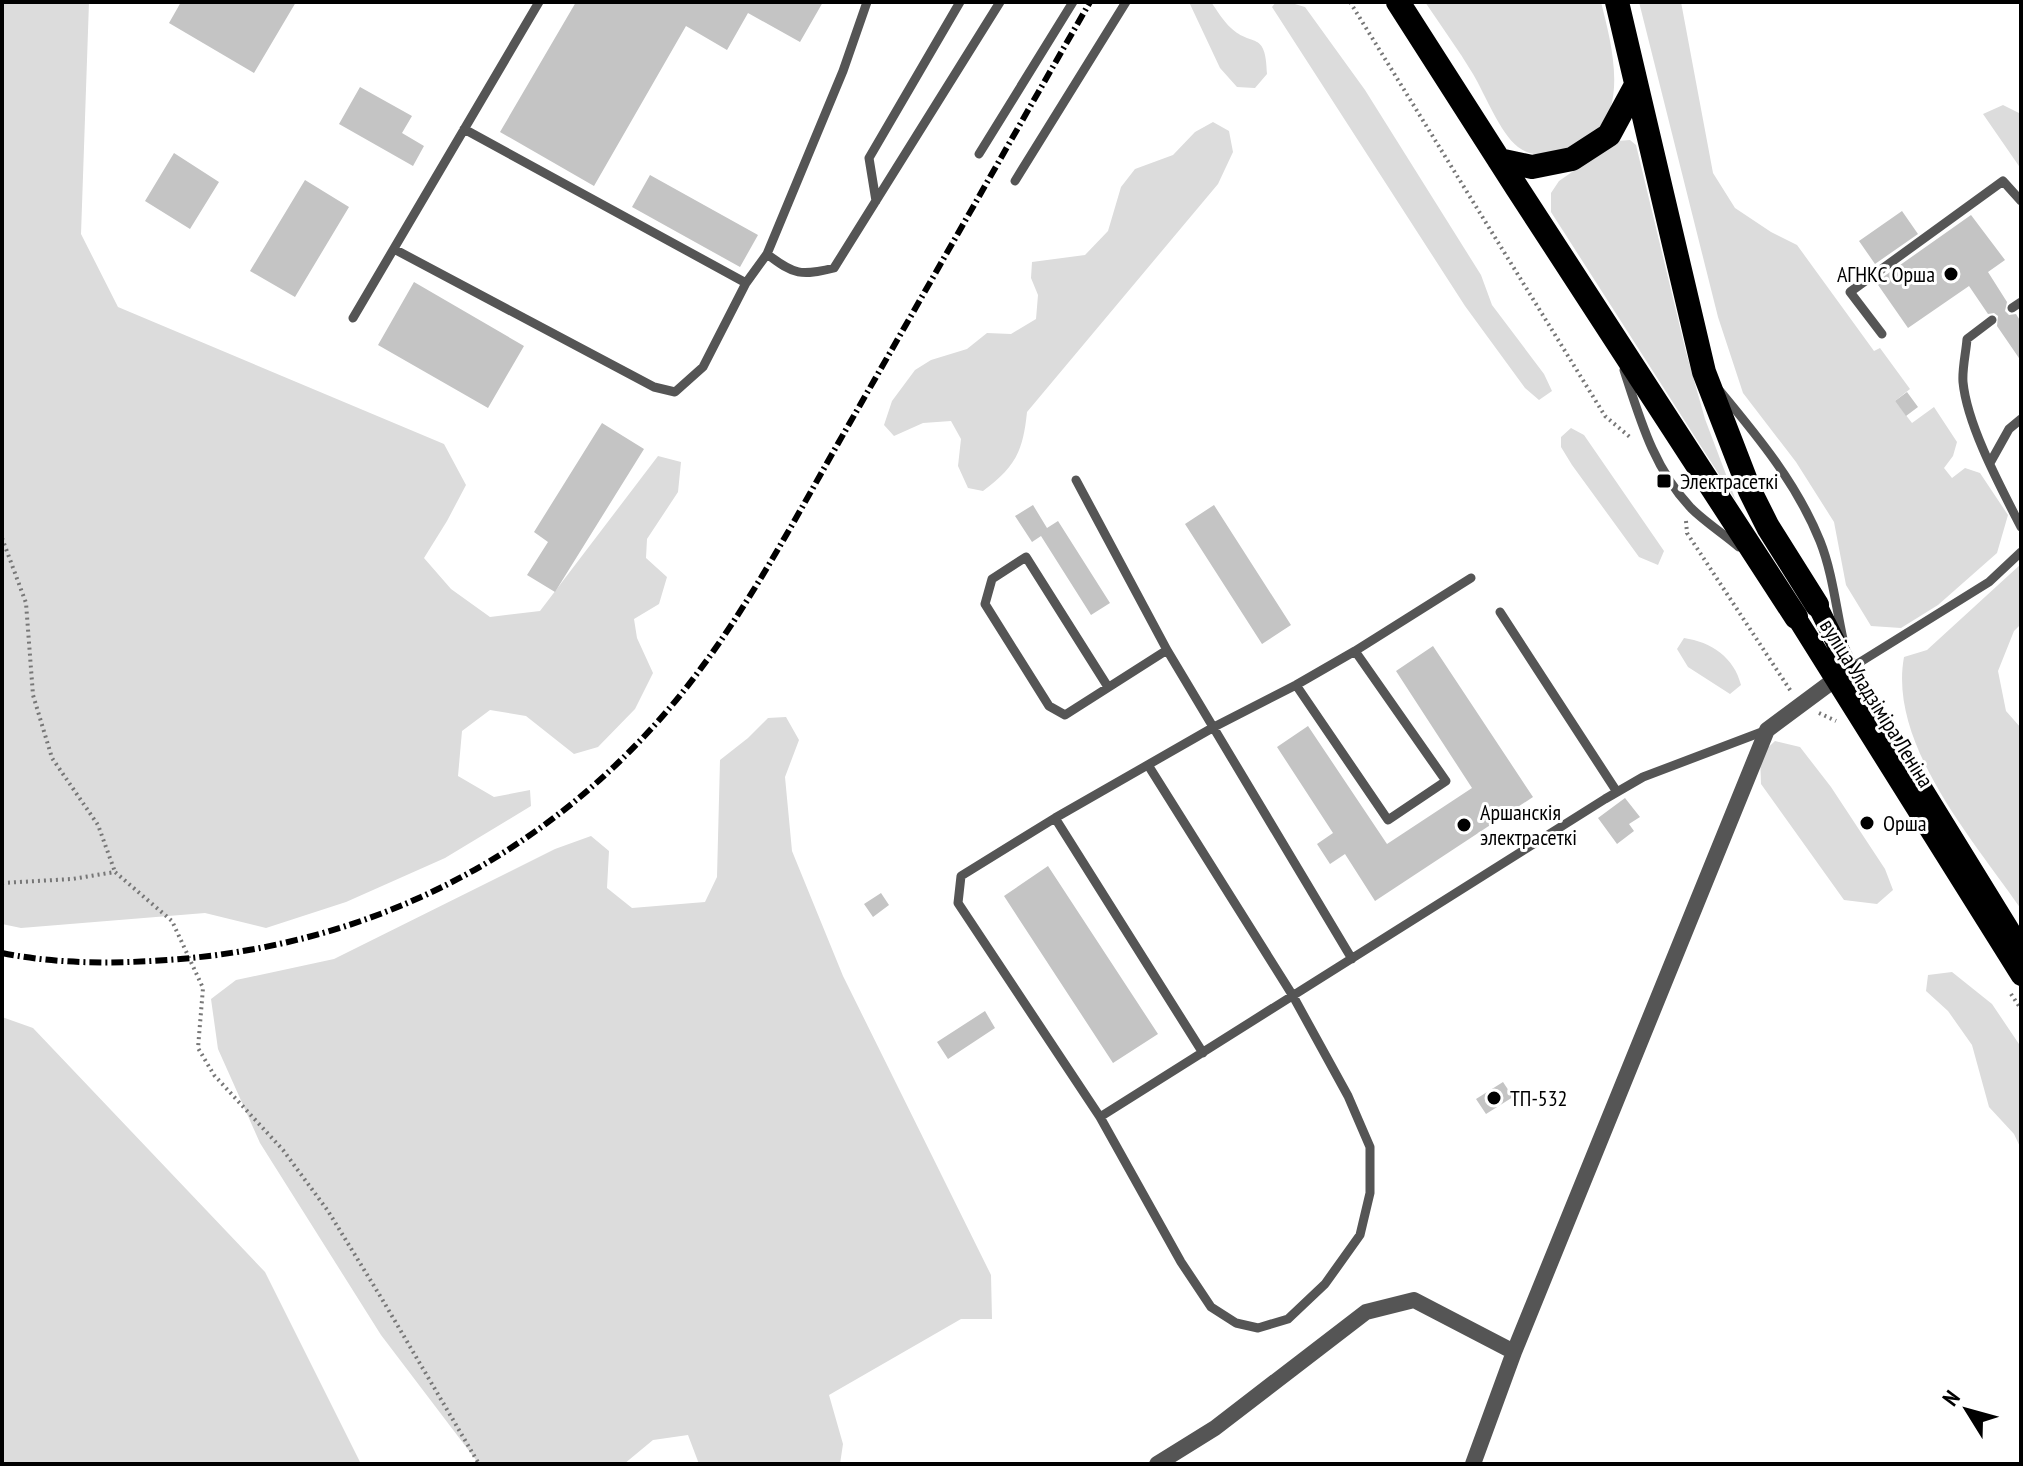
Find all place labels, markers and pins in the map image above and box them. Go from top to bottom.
place label: АГНКС Орша [1837,260,1935,288]
marker: АГНКС Орша [1942,265,1960,283]
place label: Электрасеткі [1680,467,1779,495]
marker: Электрасеткі [1655,472,1673,490]
place label: Аршанскія электрасеткі [1480,798,1577,851]
place label: Орша [1883,809,1927,837]
marker: Орша [1858,814,1876,832]
marker: Аршанскія электрасеткі [1455,816,1473,834]
place label: ТП-532 [1510,1084,1568,1112]
marker: ТП-532 [1485,1089,1503,1107]

